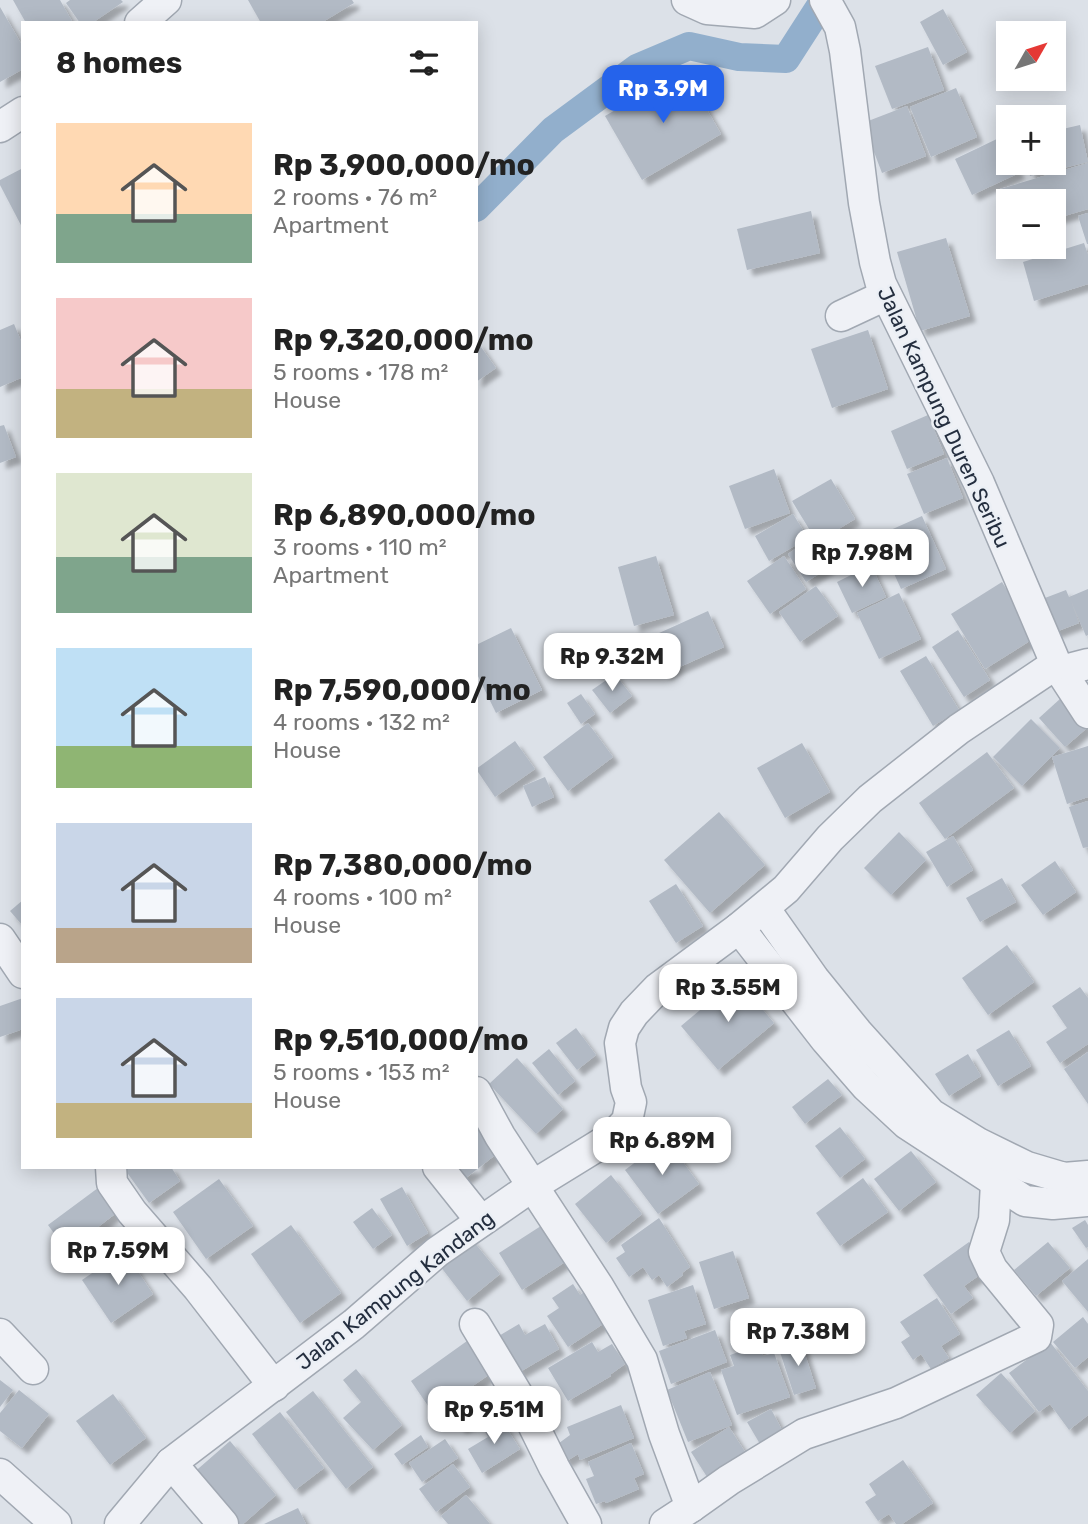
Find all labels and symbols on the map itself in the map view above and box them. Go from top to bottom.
north arrow [996,21,1066,91]
pin: Rp 3.9M [598,66,728,125]
street label: Jalan Kampung Duren Seribu [872,282,1016,552]
pin: Rp 7.98M [790,530,934,589]
pin: Rp 9.32M [540,634,684,693]
pin: Rp 3.55M [656,964,800,1024]
pin: Rp 6.89M [590,1118,734,1177]
street label: Jalan Kampung Kandang [291,1205,499,1375]
pin: Rp 7.59M [46,1228,190,1287]
pin: Rp 7.38M [726,1308,870,1368]
pin: Rp 9.51M [422,1386,566,1446]

